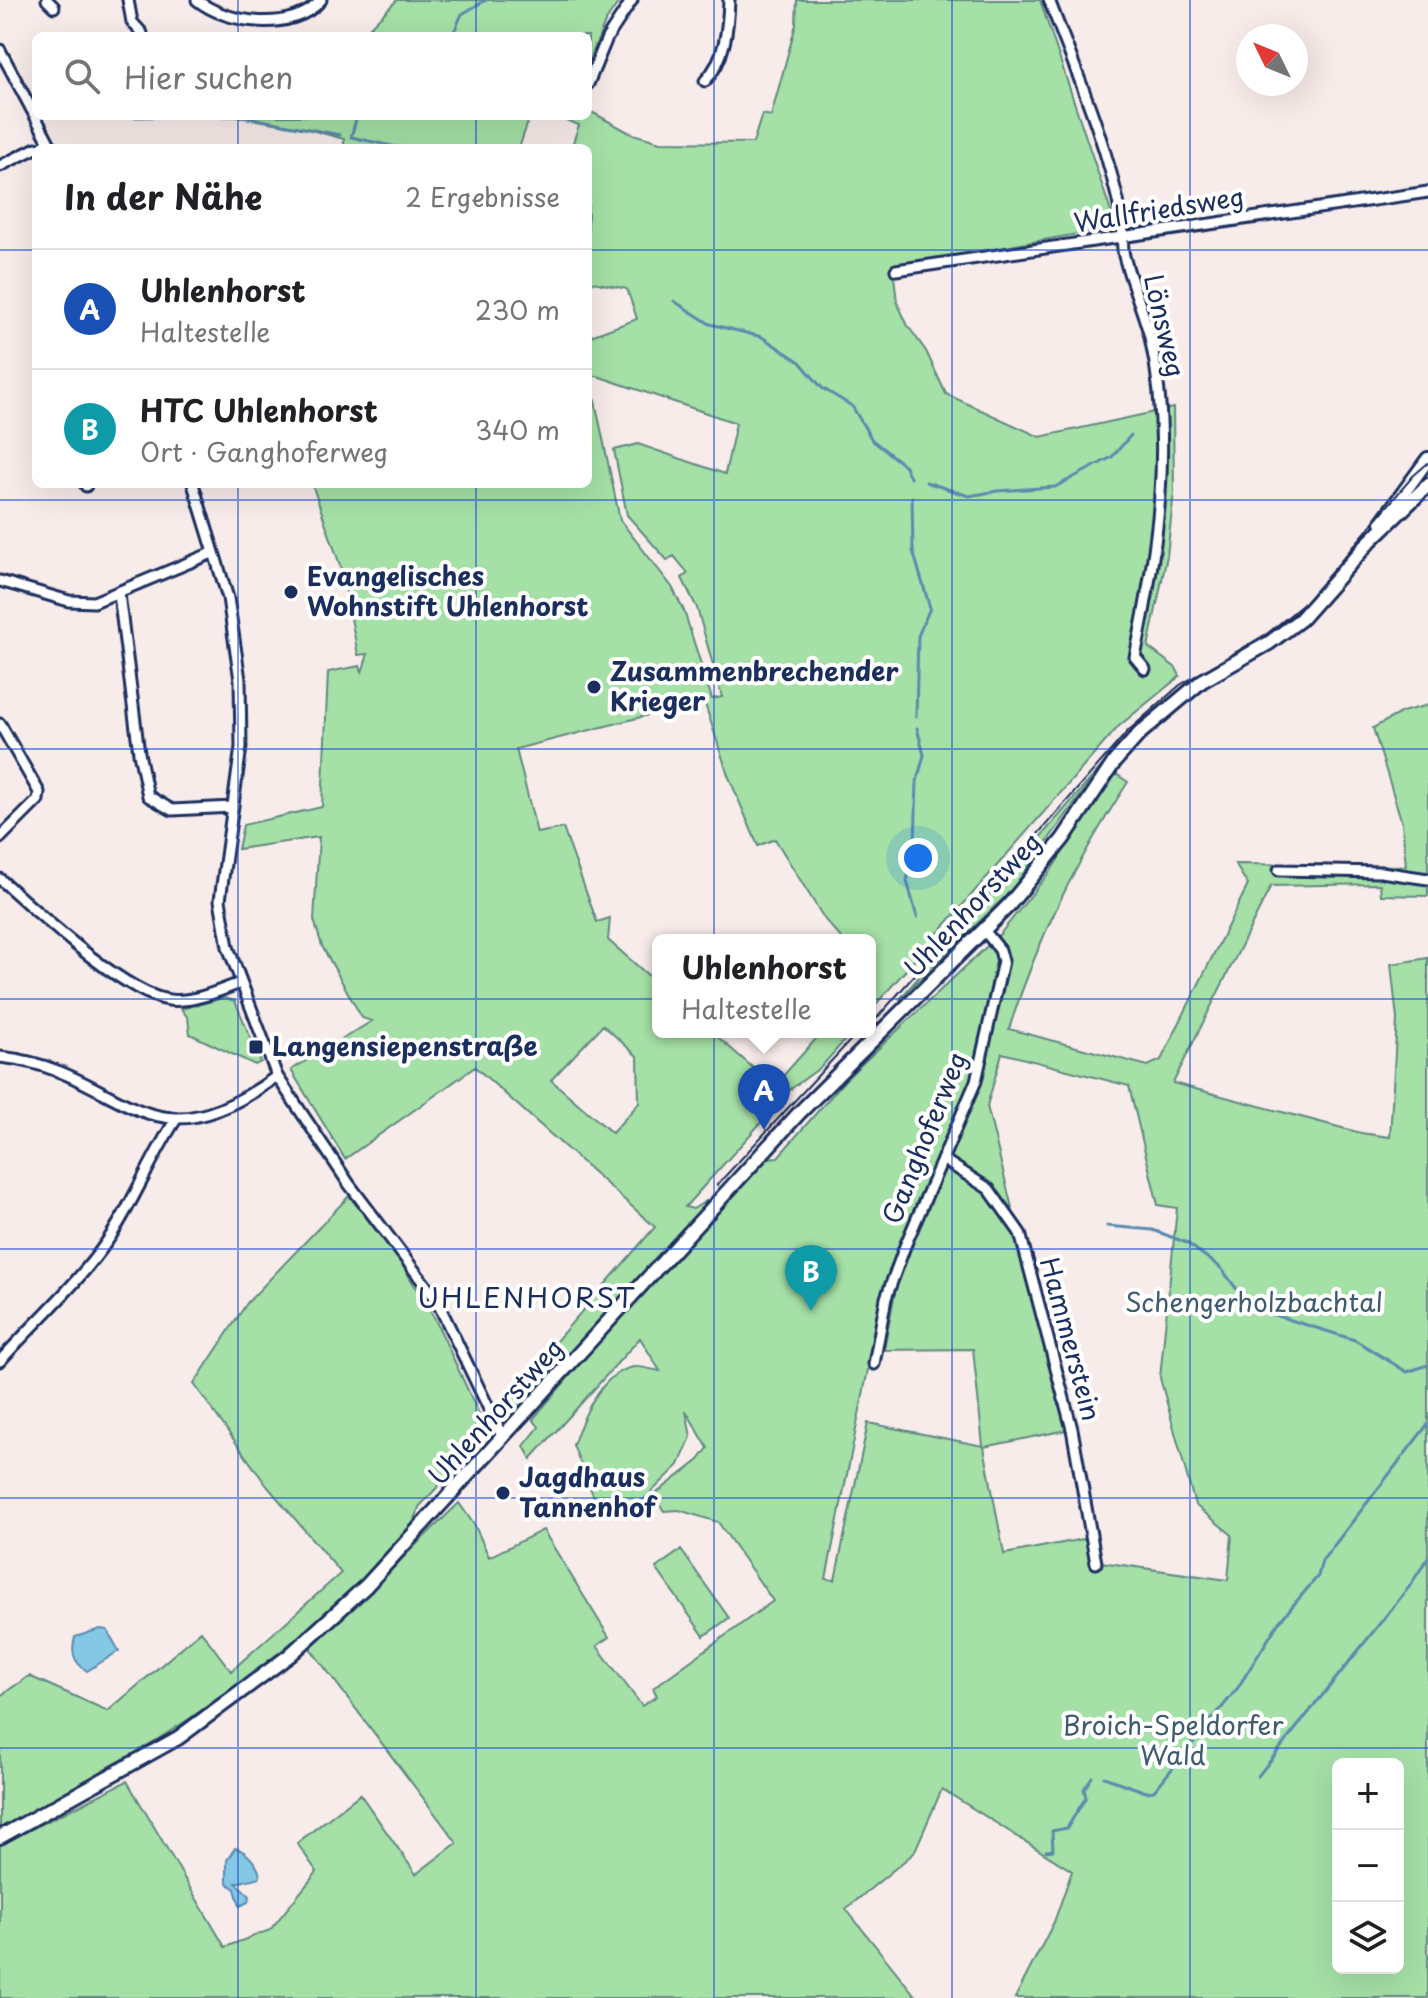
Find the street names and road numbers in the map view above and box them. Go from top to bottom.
street label: Wallfriedsweg [1071,176,1247,241]
street label: Lönsweg [1135,270,1196,381]
street label: Uhlenhorstweg [894,823,1050,985]
street label: Ganghoferweg [871,1046,976,1229]
street label: Hammerstein [1031,1252,1112,1425]
street label: Uhlenhorstweg [418,1329,572,1493]

